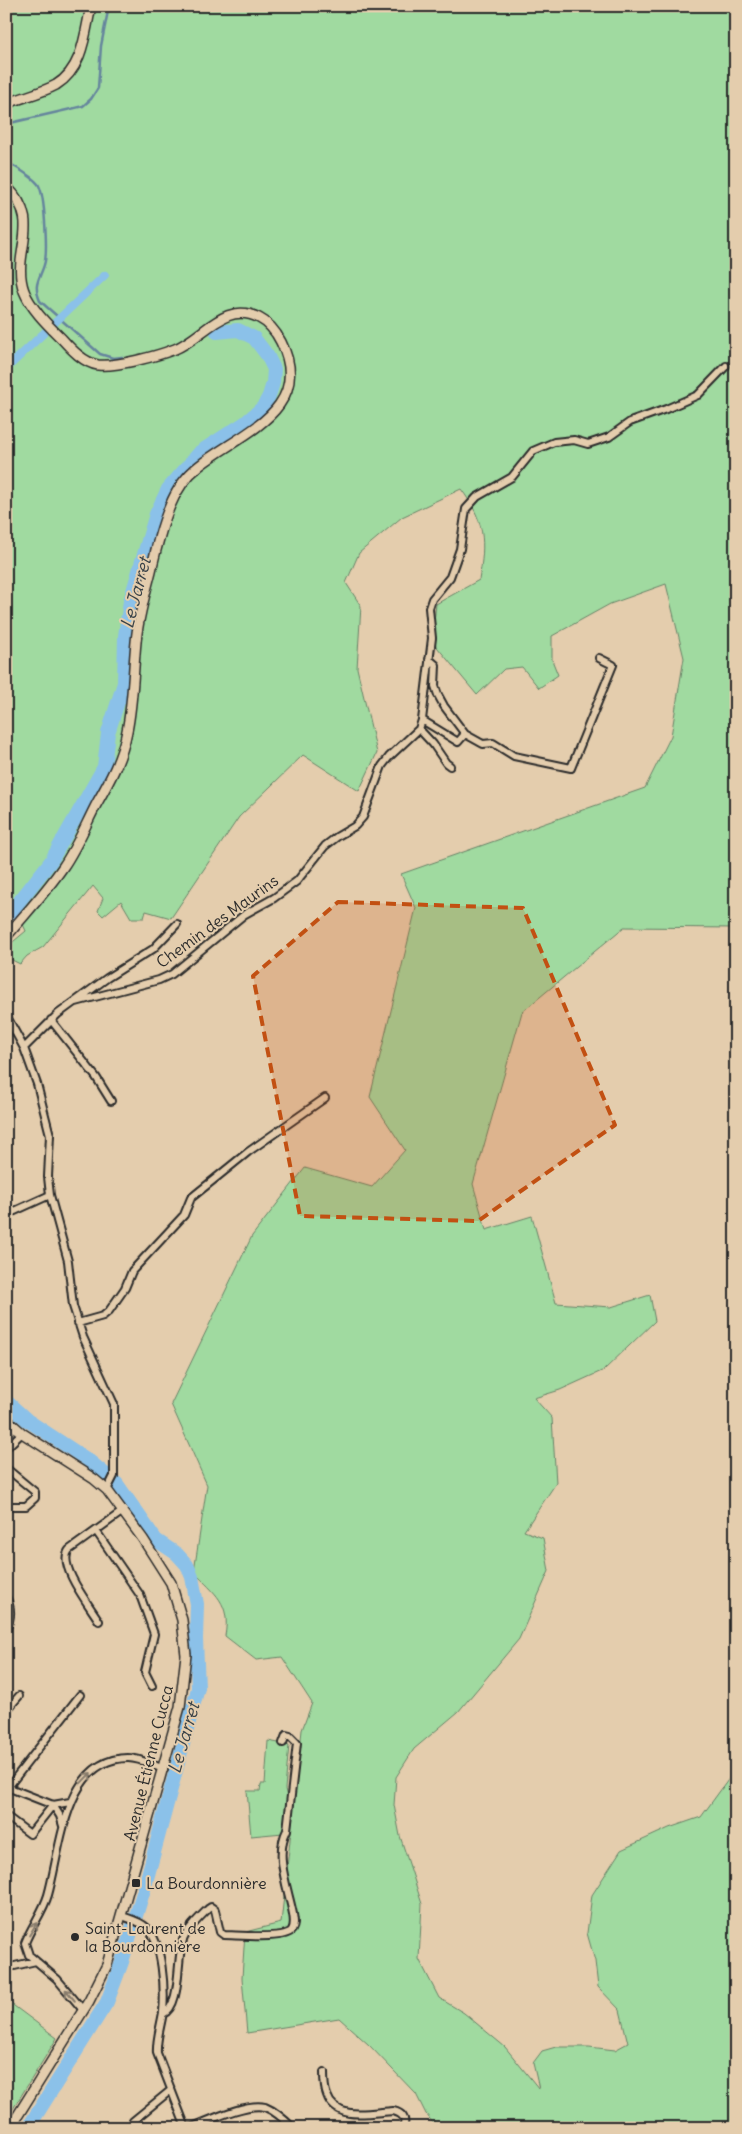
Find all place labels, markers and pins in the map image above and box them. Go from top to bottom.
place label: La Bourdonnière [146,1873,267,1893]
marker: La Bourdonnière [130,1877,142,1889]
place label: Saint-Laurent de la Bourdonnière [85,1918,206,1956]
marker: Saint-Laurent de la Bourdonnière [69,1931,81,1943]

